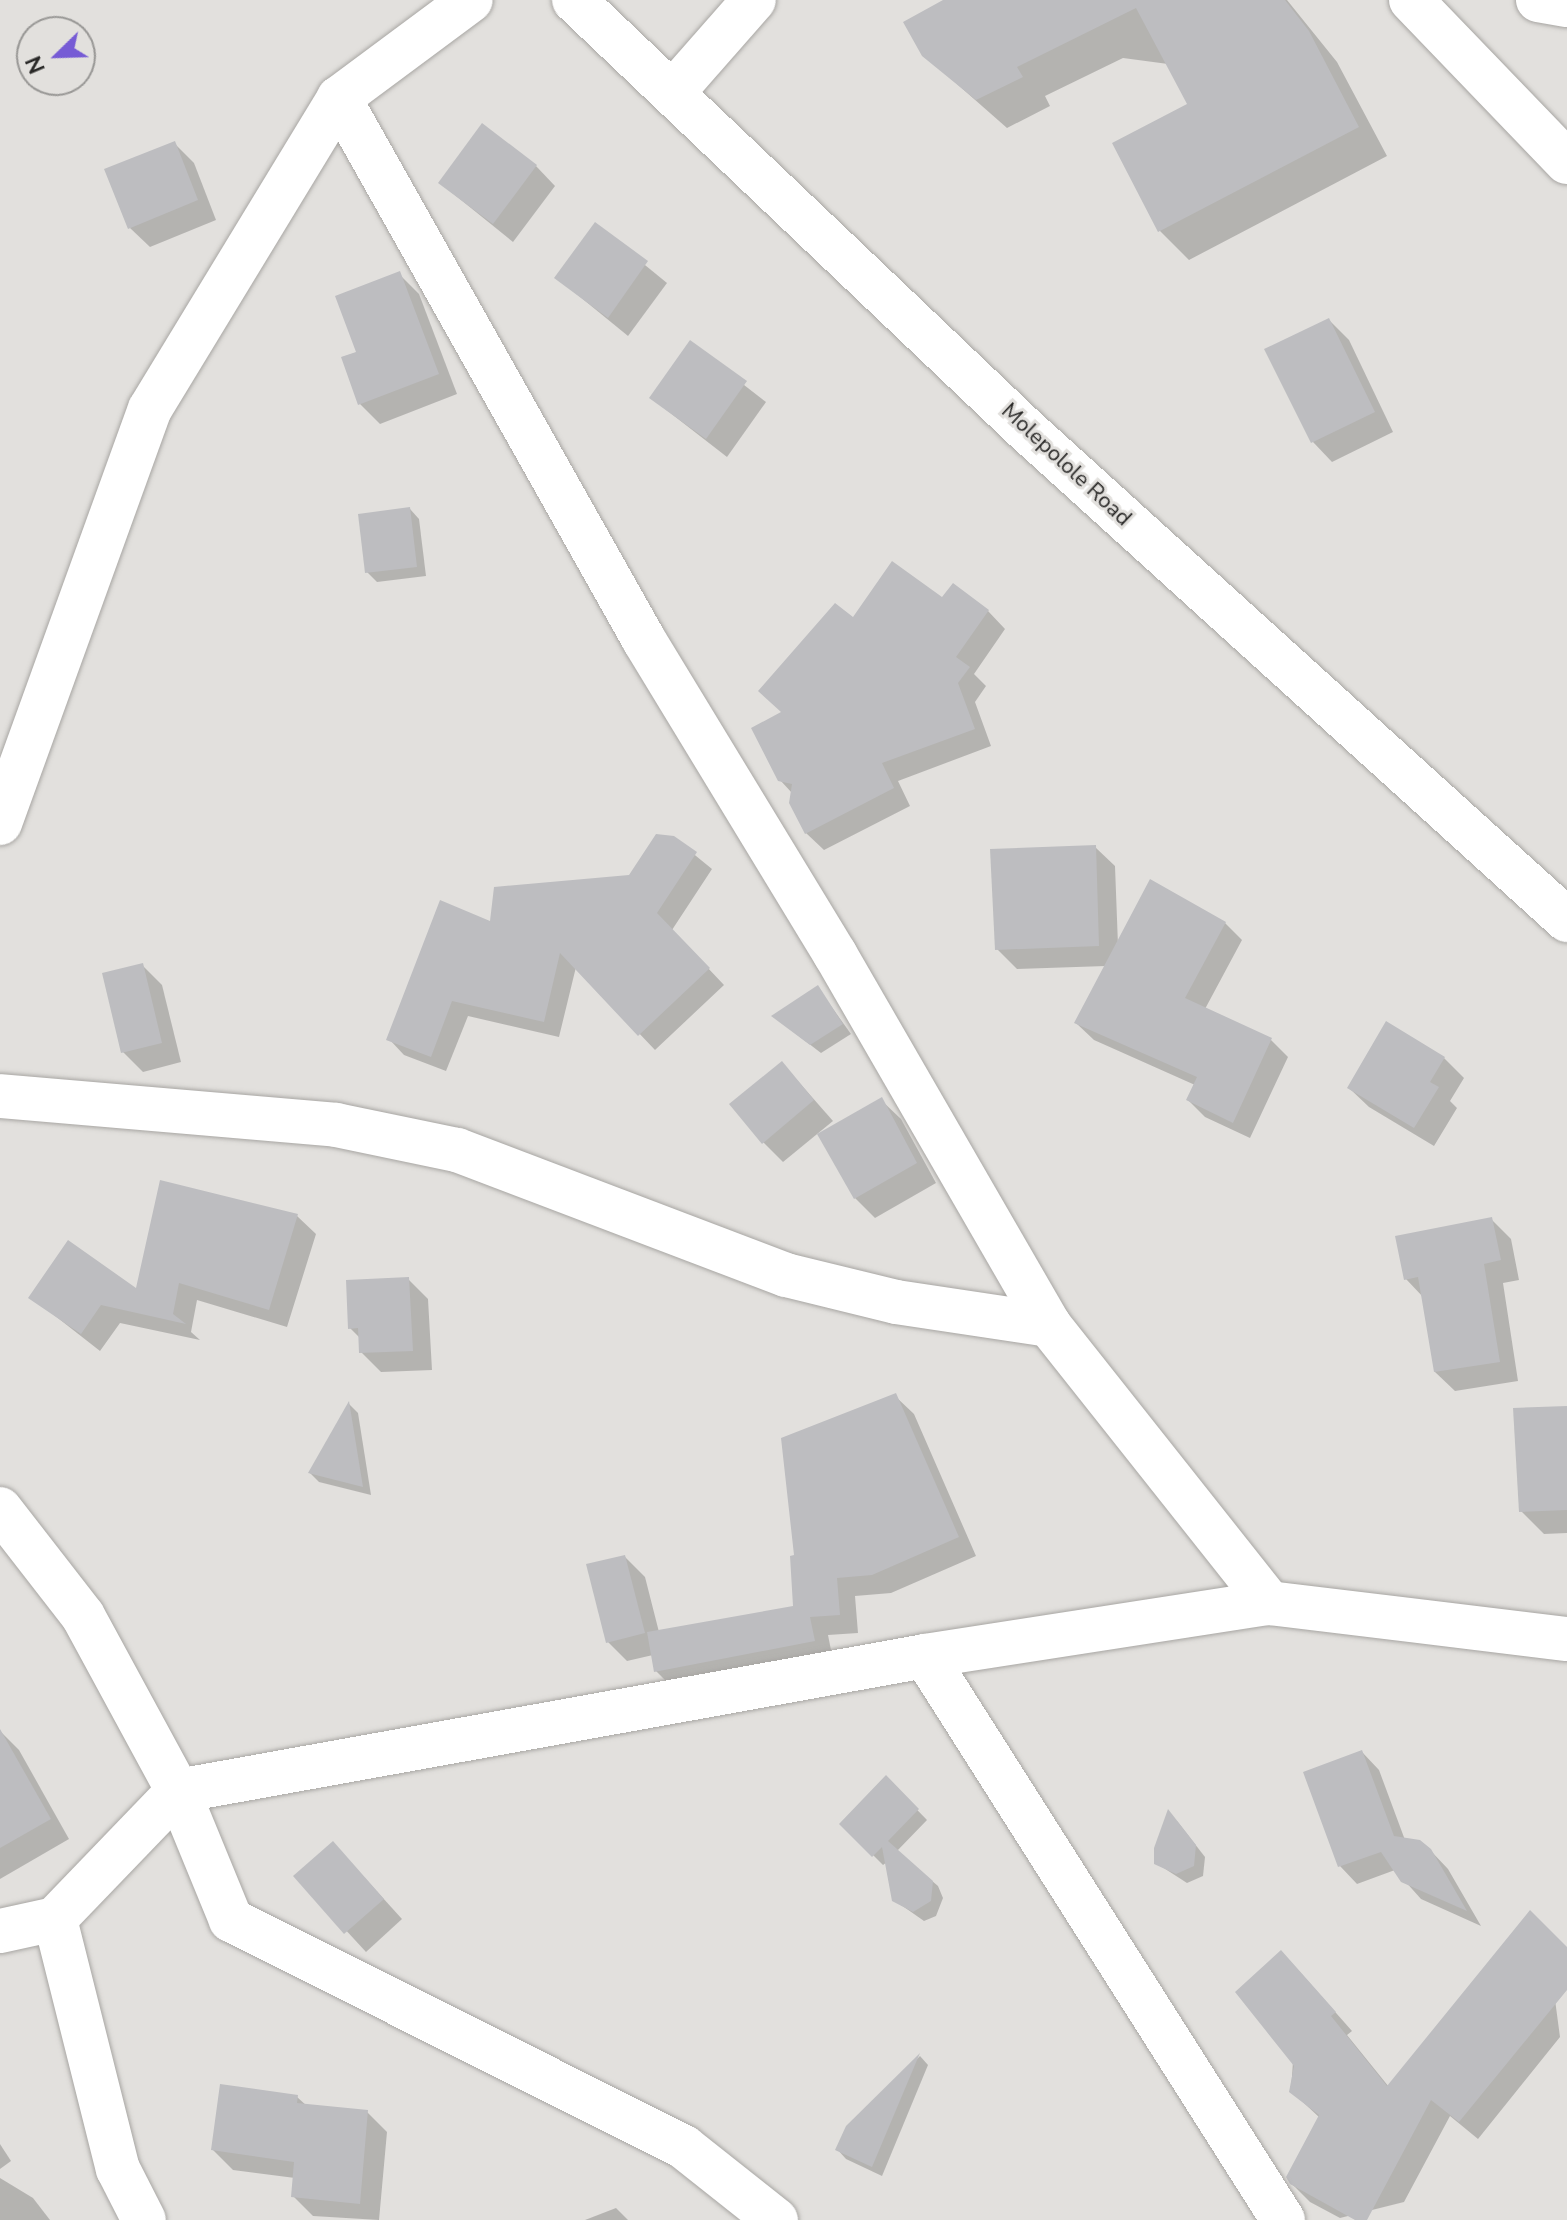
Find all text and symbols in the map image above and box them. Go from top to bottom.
north arrow [16,16,96,96]
text: N [19,51,53,78]
street label: Molepolole Road [996,398,1136,532]

